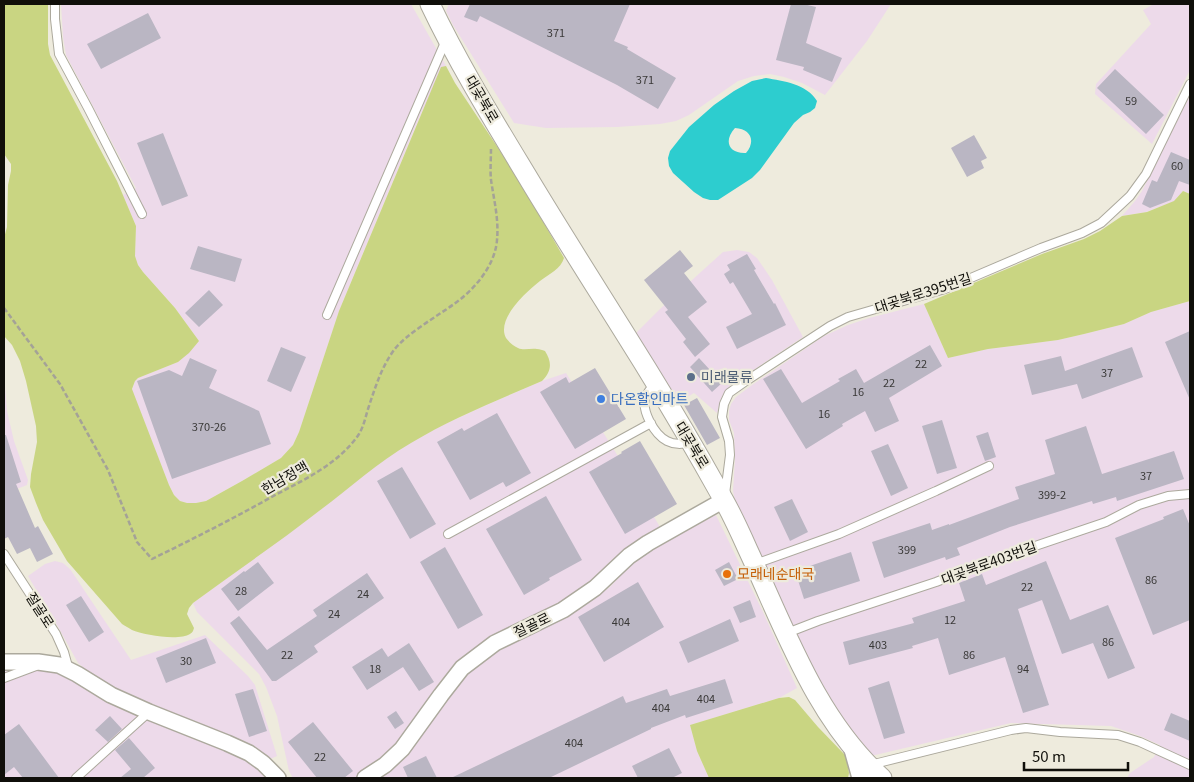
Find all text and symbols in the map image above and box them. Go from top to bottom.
house number: 371 [547,24,565,40]
street label: 대곶북로 [461,71,504,126]
house number: 371 [636,71,654,87]
house number: 59 [1125,92,1137,108]
house number: 60 [1171,157,1183,173]
street label: 대곶북로395번길 [872,267,974,317]
house number: 22 [915,355,927,371]
house number: 37 [1101,364,1113,380]
place label: 미래물류 [701,366,753,386]
marker: 미래물류 [685,371,697,383]
house number: 22 [883,374,895,390]
house number: 16 [852,383,864,399]
place label: 다온할인마트 [611,388,688,408]
marker: 다온할인마트 [595,393,607,405]
house number: 16 [818,405,830,421]
street label: 대곶북로 [671,417,715,472]
house number: 370-26 [192,418,226,434]
street label: 한남정맥 [257,456,312,499]
house number: 37 [1140,467,1152,483]
house number: 399-2 [1038,486,1066,502]
street label: 대곶북로403번길 [938,535,1039,589]
house number: 399 [898,541,916,557]
place label: 모래네순대국 [737,563,814,583]
marker: 모래네순대국 [721,568,733,580]
house number: 86 [1145,571,1157,587]
house number: 22 [1021,578,1033,594]
house number: 28 [235,582,247,598]
house number: 24 [357,585,369,601]
street label: 절골로 [22,588,60,631]
house number: 24 [328,605,340,621]
street label: 절골로 [510,607,553,642]
house number: 12 [944,611,956,627]
house number: 404 [612,613,630,629]
house number: 86 [1102,633,1114,649]
house number: 403 [869,636,887,652]
house number: 22 [281,646,293,662]
house number: 86 [963,646,975,662]
house number: 30 [180,652,192,668]
house number: 18 [369,660,381,676]
house number: 94 [1017,660,1029,676]
house number: 404 [697,690,715,706]
house number: 404 [652,699,670,715]
house number: 404 [565,734,583,750]
scale bar [1024,740,1128,772]
text: 50 m [1032,745,1066,766]
house number: 22 [314,748,326,764]

